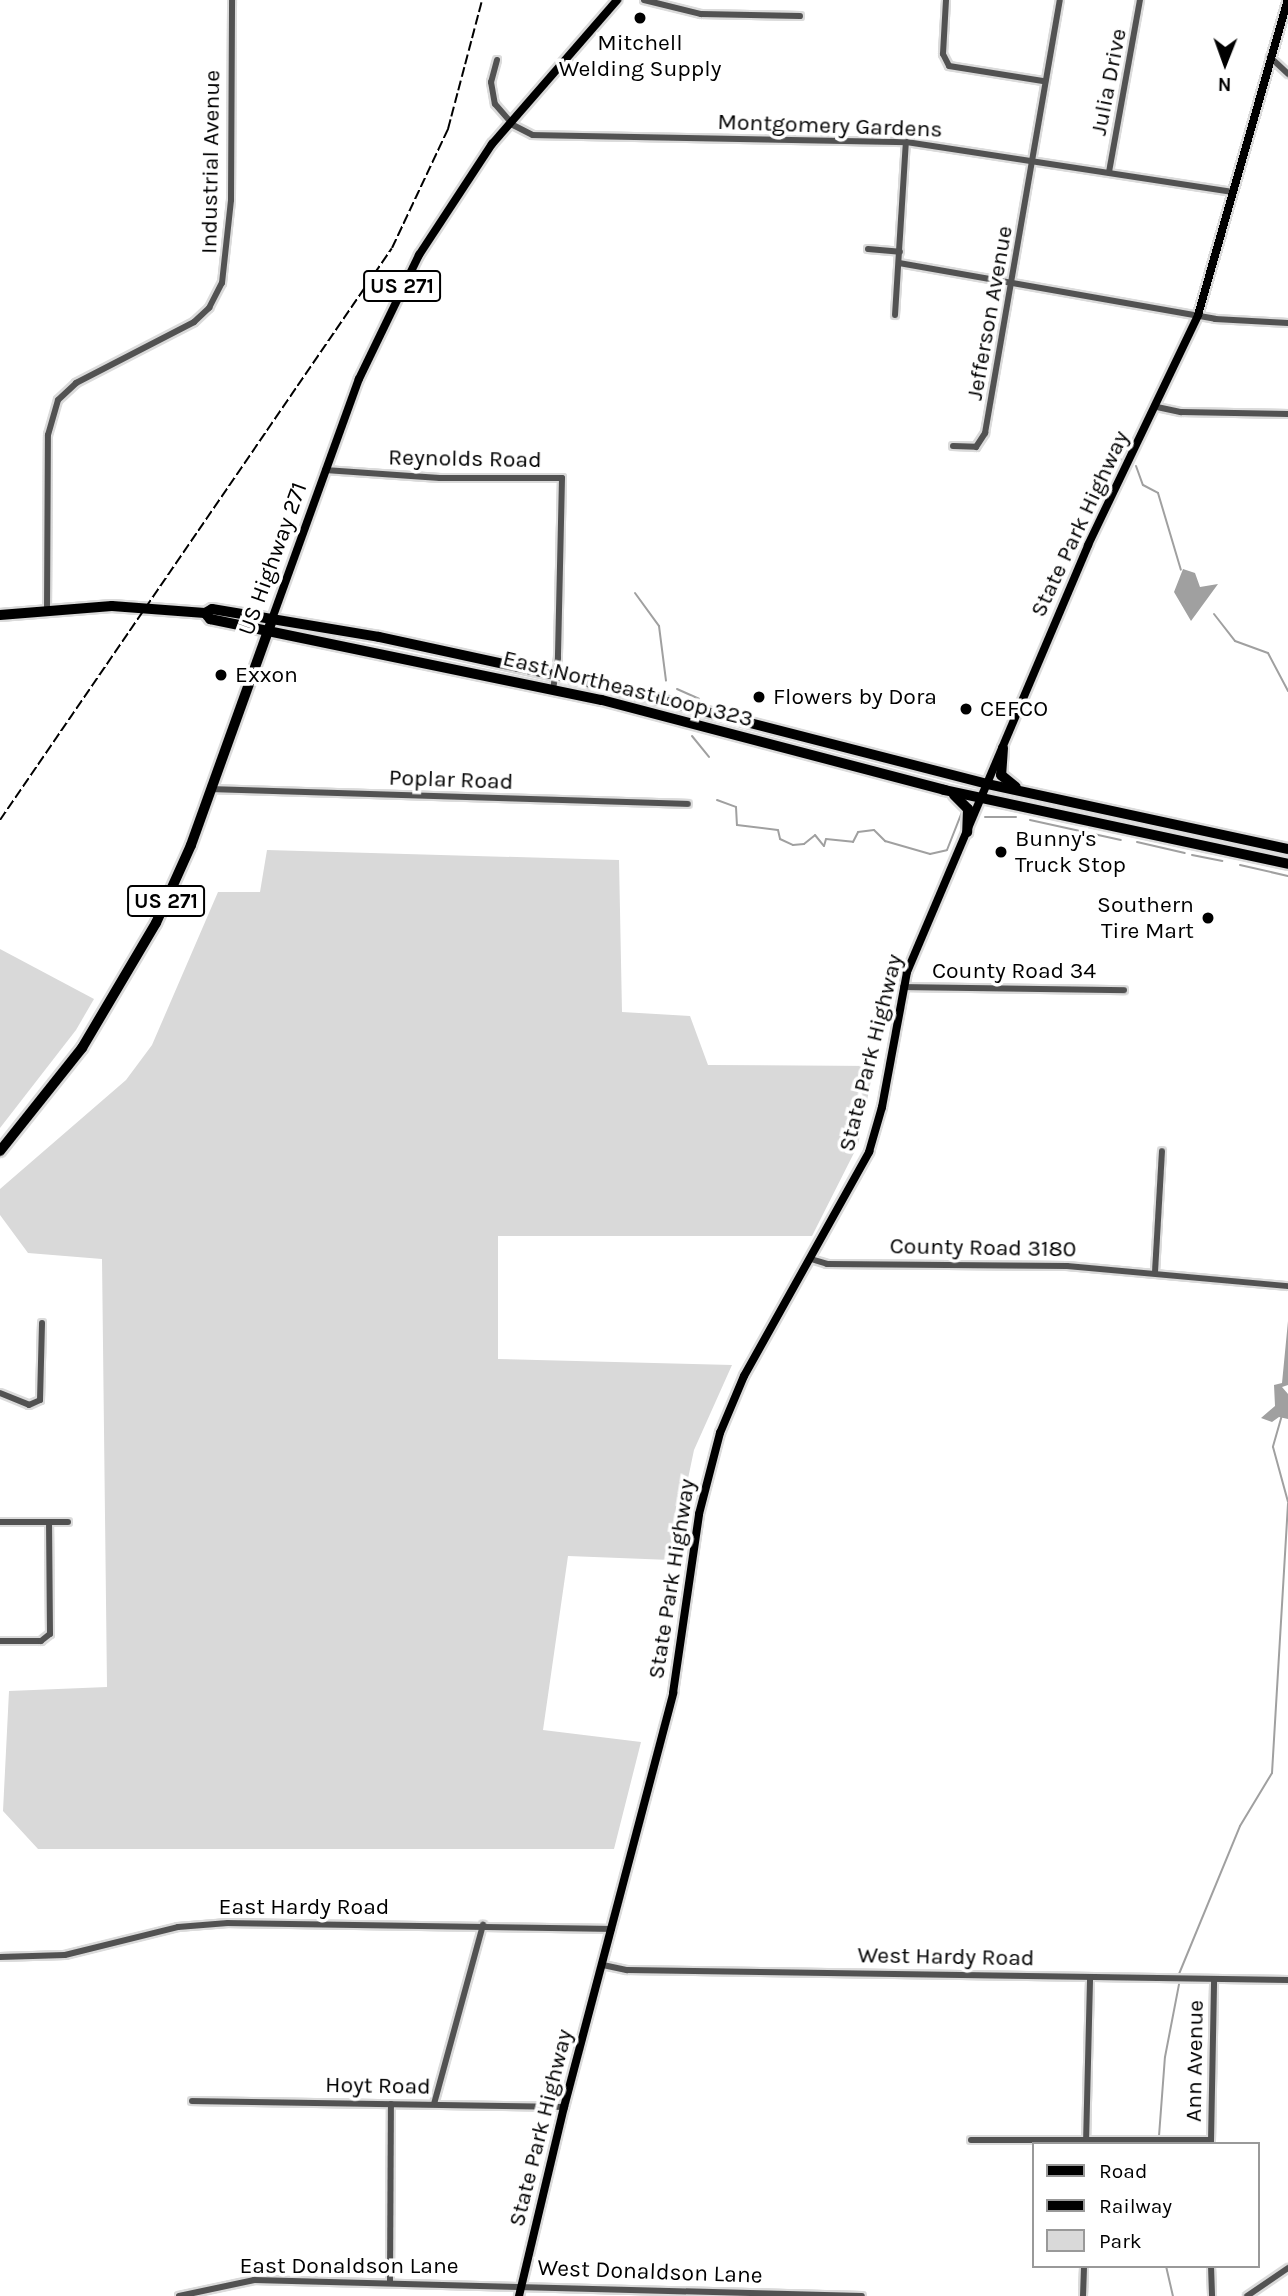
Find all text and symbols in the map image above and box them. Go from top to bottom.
marker: Mitchell Welding Supply [632,10,648,26]
street label: Julia Drive [1085,26,1133,138]
north arrow [1190,28,1260,98]
place label: Mitchell Welding Supply [559,29,721,83]
street label: Industrial Avenue [196,70,226,254]
text: N [1218,73,1232,95]
street label: Montgomery Gardens [717,108,943,144]
street label: Jefferson Avenue [961,224,1019,402]
road number: US 271 [362,268,442,304]
street label: State Park Highway [1025,426,1135,622]
street label: Reynolds Road [388,444,542,474]
street label: US Highway 271 [233,479,313,639]
street label: East Northeast Loop 323 [500,645,756,733]
place label: Exxon [235,661,298,689]
marker: Exxon [213,667,229,683]
place label: Flowers by Dora [773,683,937,711]
marker: Flowers by Dora [751,689,767,705]
place label: CEFCO [980,695,1048,723]
marker: CEFCO [958,701,974,717]
street label: Poplar Road [388,764,514,796]
place label: Bunny's Truck Stop [1015,825,1126,879]
marker: Bunny's Truck Stop [993,844,1009,860]
road number: US 271 [126,884,206,918]
place label: Southern Tire Mart [1097,891,1194,945]
marker: Southern Tire Mart [1200,910,1216,926]
street label: State Park Highway [833,951,909,1155]
street label: County Road 34 [932,957,1096,985]
street label: County Road 3180 [889,1233,1077,1263]
street label: State Park Highway [643,1477,701,1681]
street label: East Hardy Road [219,1893,389,1921]
street label: West Hardy Road [857,1942,1035,1972]
street label: Ann Avenue [1180,2000,1210,2122]
street label: State Park Highway [503,2026,579,2230]
street label: Hoyt Road [325,2071,431,2101]
legend [1032,2142,1260,2268]
text: Road [1099,2159,1147,2183]
text: Railway [1099,2194,1172,2218]
text: Park [1099,2229,1142,2253]
street label: East Donaldson Lane [239,2252,459,2280]
street label: West Donaldson Lane [537,2254,763,2290]

